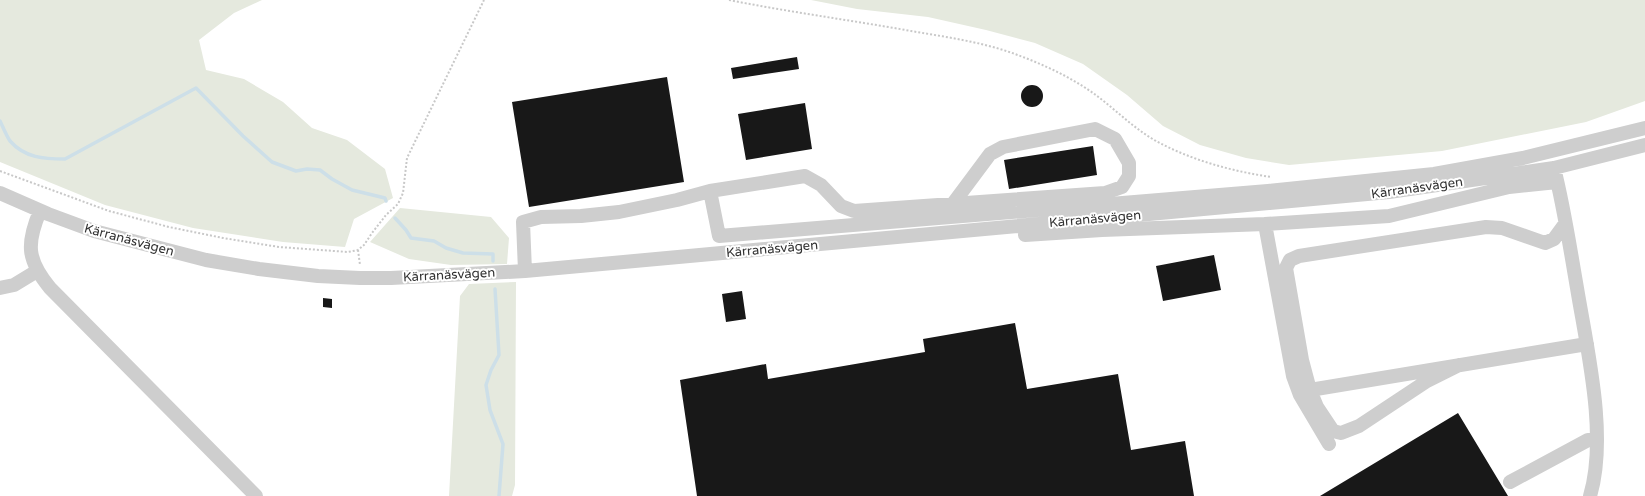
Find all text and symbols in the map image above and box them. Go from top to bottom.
street label: Kärranäsvägen [1370,174,1464,202]
street label: Kärranäsvägen [1048,207,1142,231]
street label: Kärranäsvägen [82,220,176,260]
street label: Kärranäsvägen [725,237,819,261]
street label: Kärranäsvägen [402,265,496,285]

